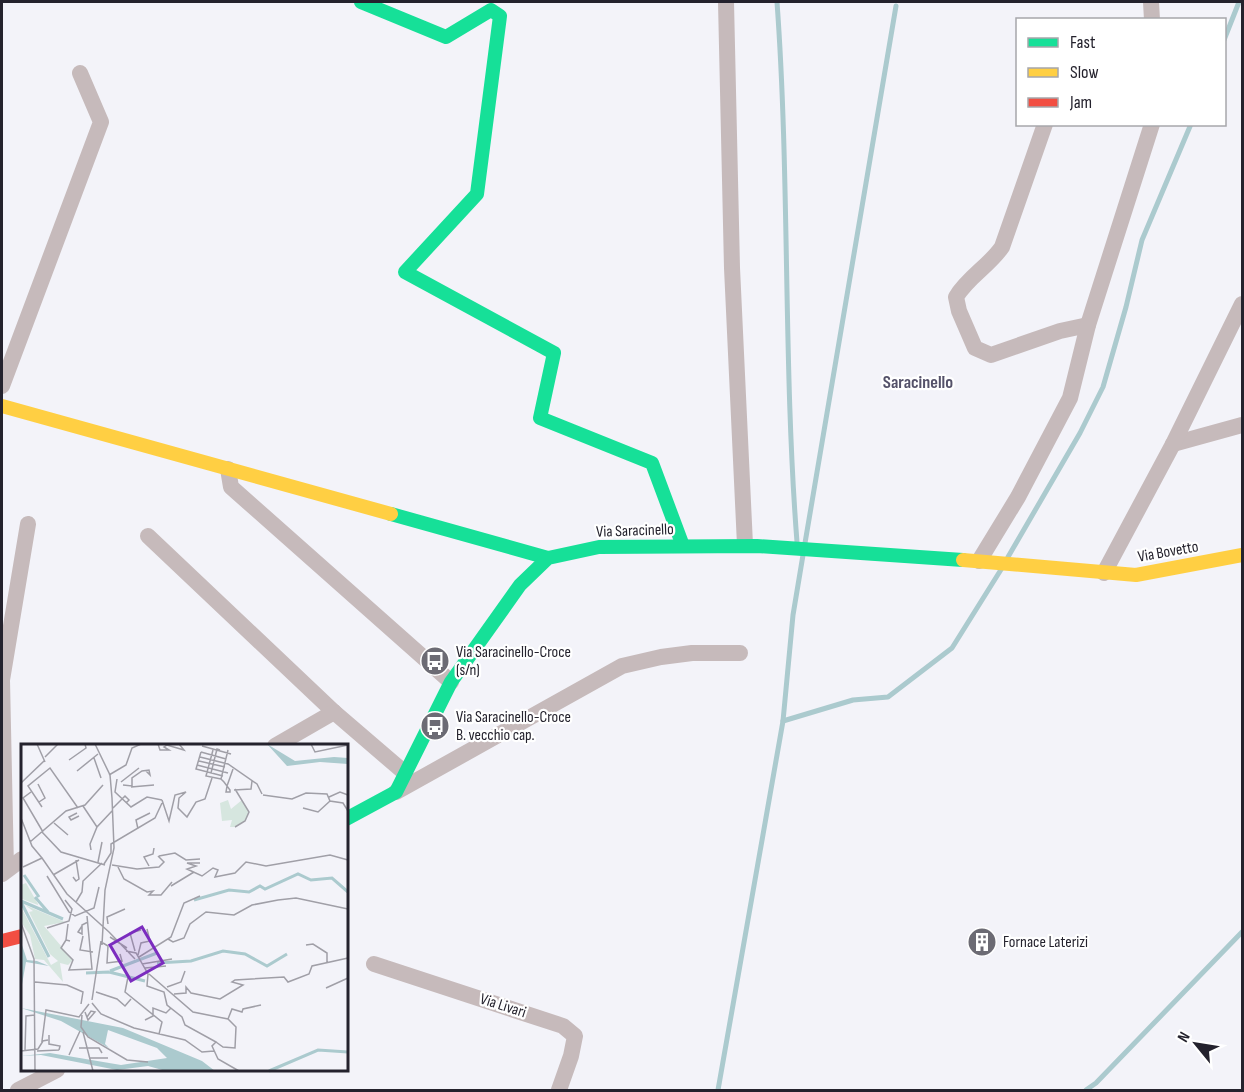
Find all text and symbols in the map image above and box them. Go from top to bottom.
legend [1016,18,1226,126]
text: Fast [1070,32,1096,53]
text: Slow [1070,62,1099,83]
text: Jam [1069,92,1092,113]
district label: Saracinello [883,372,953,393]
street label: Via Saracinello [596,520,674,542]
street label: Via Bovetto [1136,537,1200,567]
place label: Via Saracinello-Croce (s/n) [456,643,571,680]
bus stop icon: Via Saracinello-Croce (s/n) [419,645,451,677]
place label: Via Saracinello-Croce B. vecchio cap. [456,708,571,745]
bus stop icon: Via Saracinello-Croce B. vecchio cap. [419,710,451,742]
inset map [21,744,348,1071]
building icon: Fornace Laterizi [966,926,998,958]
place label: Fornace Laterizi [1003,933,1088,952]
street label: Via Livari [477,990,529,1022]
north arrow [1166,1014,1226,1074]
text: N [1174,1029,1195,1046]

